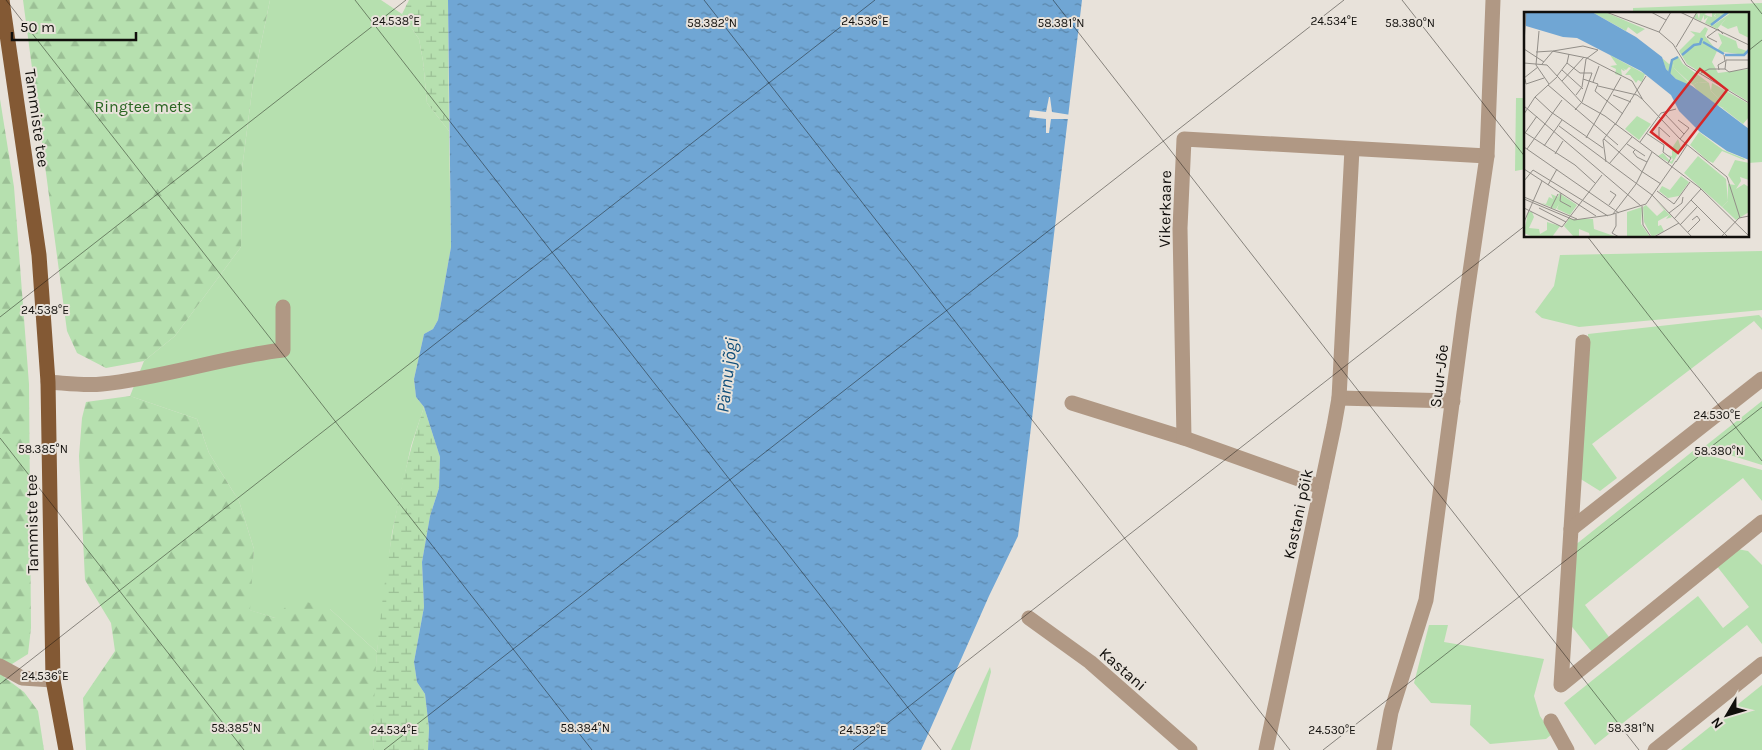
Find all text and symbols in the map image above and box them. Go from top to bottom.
scale bar [12,10,136,42]
inset map [1524,12,1750,238]
text: 24.538°E [372,14,420,28]
text: 24.536°E [841,14,889,28]
text: 24.534°E [1310,14,1358,28]
text: 58.382°N [687,16,737,30]
text: 58.381°N [1037,16,1085,30]
text: 58.380°N [1385,16,1435,30]
text: 50 m [20,18,55,36]
street label: Tammiste tee [21,68,53,168]
park label: Ringtee mets [94,97,192,116]
street label: Vikerkaare [1155,170,1175,248]
text: 24.538°E [21,303,69,317]
water label: Pärnu jõgi [711,336,743,414]
street label: Suur-Jõe [1426,343,1452,409]
text: 24.530°E [1693,408,1741,422]
text: 58.385°N [18,442,68,456]
text: 58.380°N [1694,444,1744,458]
street label: Kastani põik [1279,467,1317,561]
street label: Tammiste tee [22,474,42,574]
street label: Kastani [1096,643,1150,695]
text: 24.536°E [21,669,69,683]
north arrow [1702,690,1752,740]
text: N [1707,714,1727,732]
text: 58.385°N [211,721,261,735]
text: 58.384°N [560,721,610,735]
text: 58.381°N [1607,721,1655,735]
text: 24.534°E [370,723,418,737]
text: 24.532°E [839,723,887,737]
text: 24.530°E [1308,723,1356,737]

